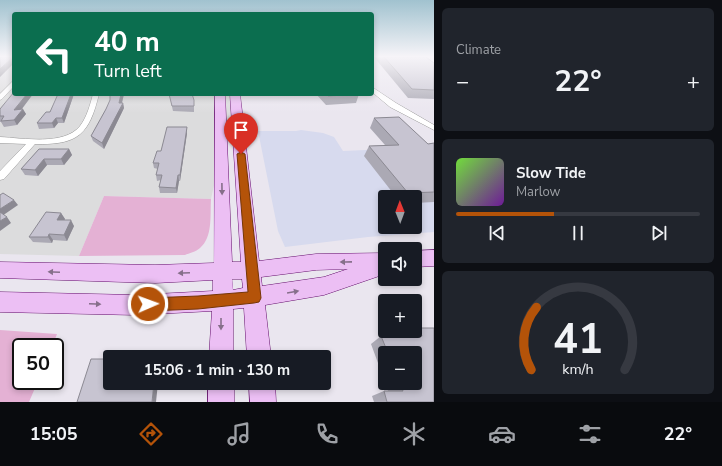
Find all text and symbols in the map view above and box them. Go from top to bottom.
text: 40 m [94,23,160,61]
icon: left [28,28,80,80]
text: Climate [456,41,501,59]
text: Turn left [94,59,162,83]
text: 22° [554,61,602,102]
text: − [456,67,469,97]
text: + [687,67,700,97]
pin [224,113,258,154]
icon: arrive [230,119,252,141]
text: Slow Tide [516,163,586,183]
one-way arrow [219,183,225,196]
text: Marlow [516,183,561,201]
north arrow [378,190,422,234]
map controls [378,190,422,390]
icon: previous [486,222,508,244]
icon: pause [567,222,589,244]
icon: next [648,222,670,244]
button: sound [378,242,422,286]
one-way arrow [340,258,352,265]
one-way arrow [47,269,60,275]
one-way arrow [178,270,190,277]
position arrow [127,283,169,325]
one-way arrow [287,289,299,295]
button: + [378,294,422,338]
one-way arrow [89,301,102,307]
text: 41 [553,311,603,368]
one-way arrow [218,318,224,331]
speed limit sign: 50 [12,338,64,390]
button: − [378,346,422,390]
text: 15:06 · 1 min · 130 m [144,360,290,380]
text: km/h [562,360,594,379]
icon: directions [137,420,165,448]
icon: music [225,420,253,448]
icon: phone [313,420,341,448]
icon: climate [400,420,428,448]
icon: car [488,420,516,448]
icon: filters [576,420,604,448]
text: 15:05 [30,422,78,446]
text: 22° [664,422,692,446]

